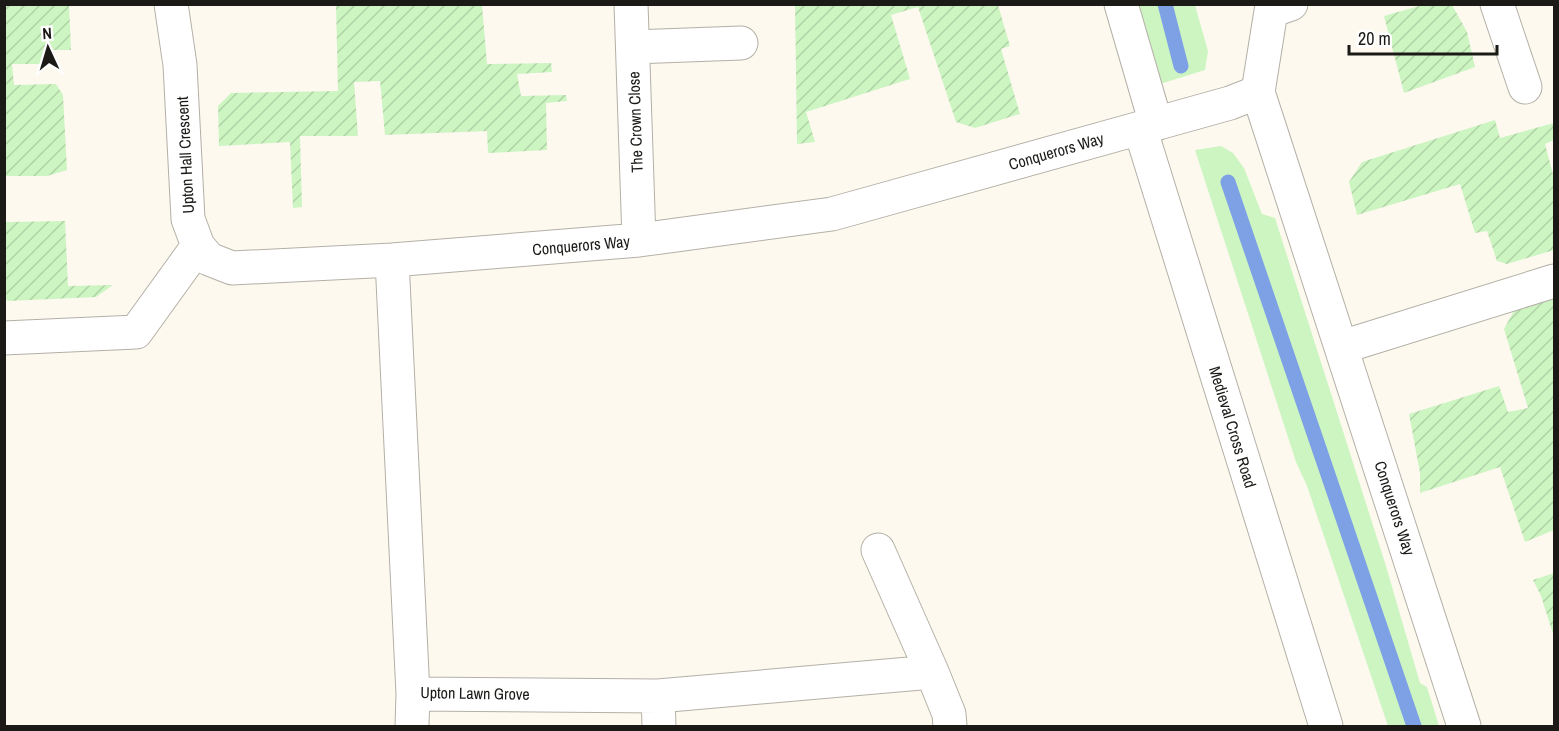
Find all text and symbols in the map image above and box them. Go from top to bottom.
north arrow [18,18,78,78]
scale bar [1349,18,1498,56]
text: N [41,22,52,44]
text: 20 m [1358,26,1391,51]
street label: The Crown Close [622,71,648,173]
street label: Upton Hall Crescent [171,95,199,214]
street label: Conquerors Way [1006,127,1107,175]
street label: Conquerors Way [531,230,631,260]
street label: Medieval Cross Road [1204,363,1262,491]
street label: Conquerors Way [1369,458,1421,558]
street label: Upton Lawn Grove [420,681,530,705]

